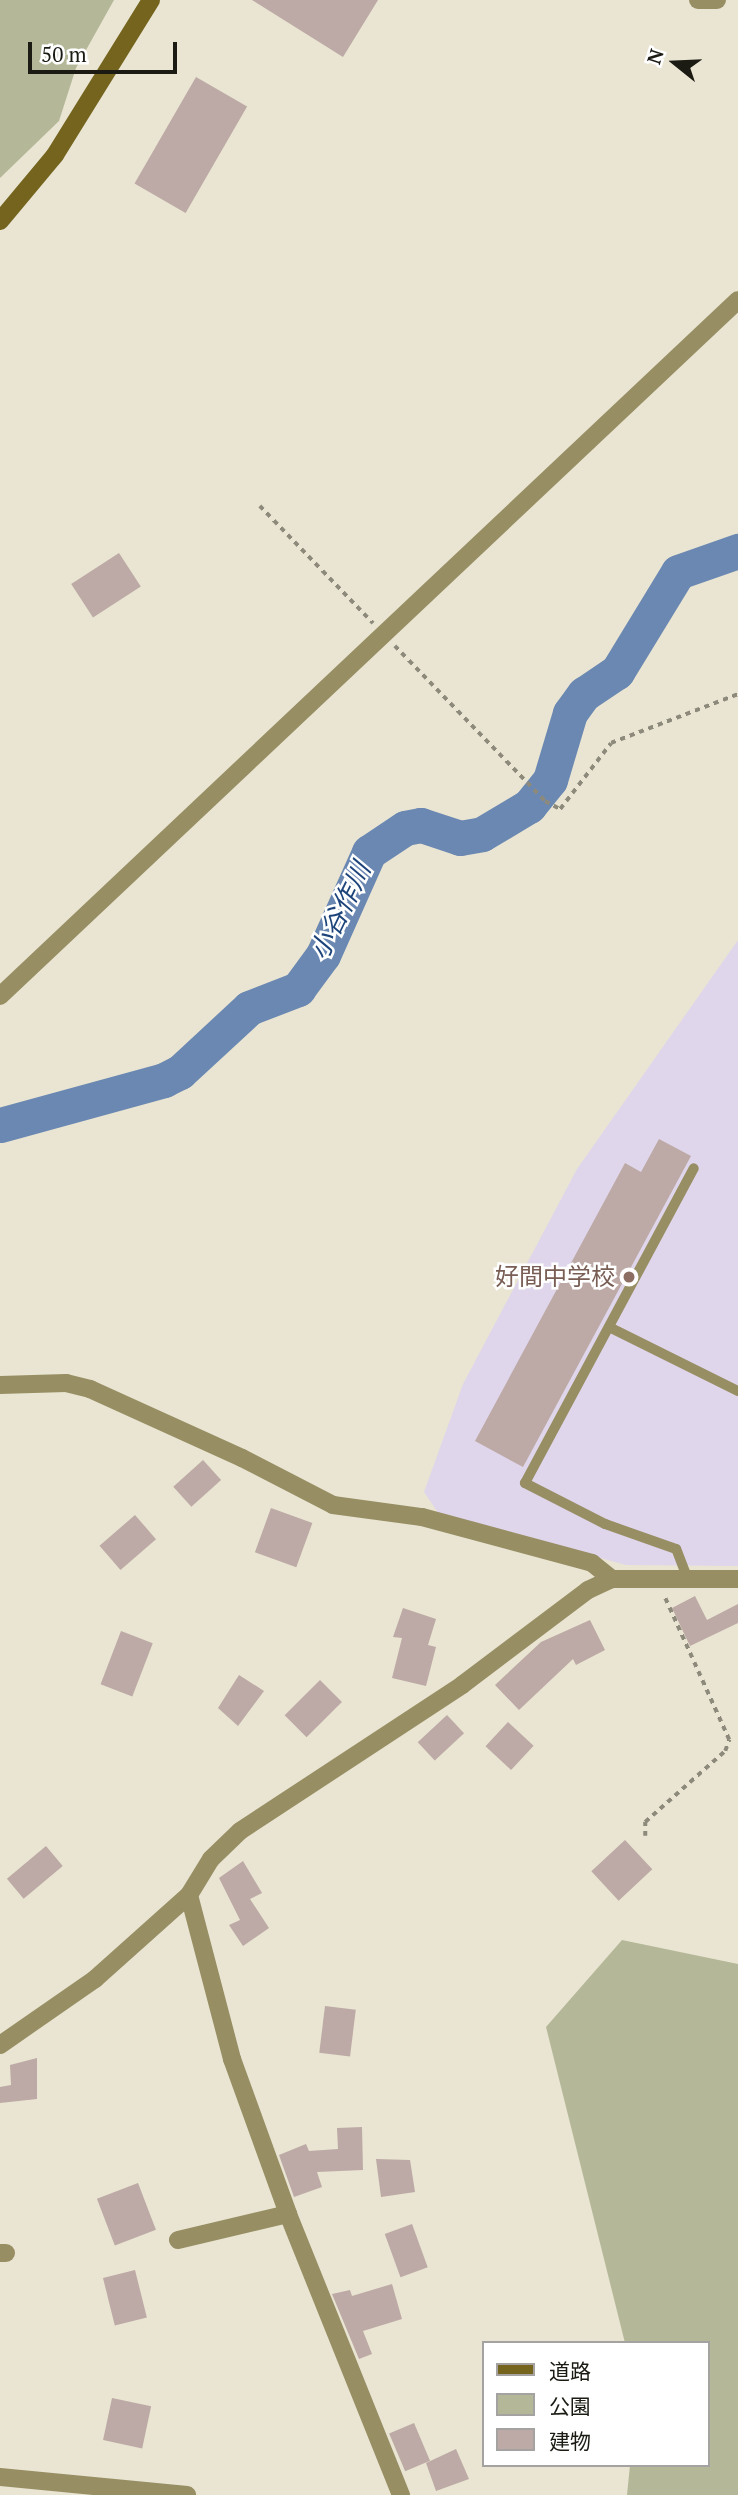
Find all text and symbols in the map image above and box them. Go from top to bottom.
scale bar [32,28,180,72]
north arrow [640,28,710,98]
text: 50 m [41,40,87,68]
text: N [640,46,669,67]
water label: 小谷作川 [303,857,377,965]
place label: 好間中学校 [495,1263,615,1291]
marker: 好間中学校 [621,1269,637,1285]
legend [482,2341,710,2467]
text: 道路 [549,2357,591,2385]
text: 公園 [549,2392,591,2420]
text: 建物 [549,2427,591,2455]

